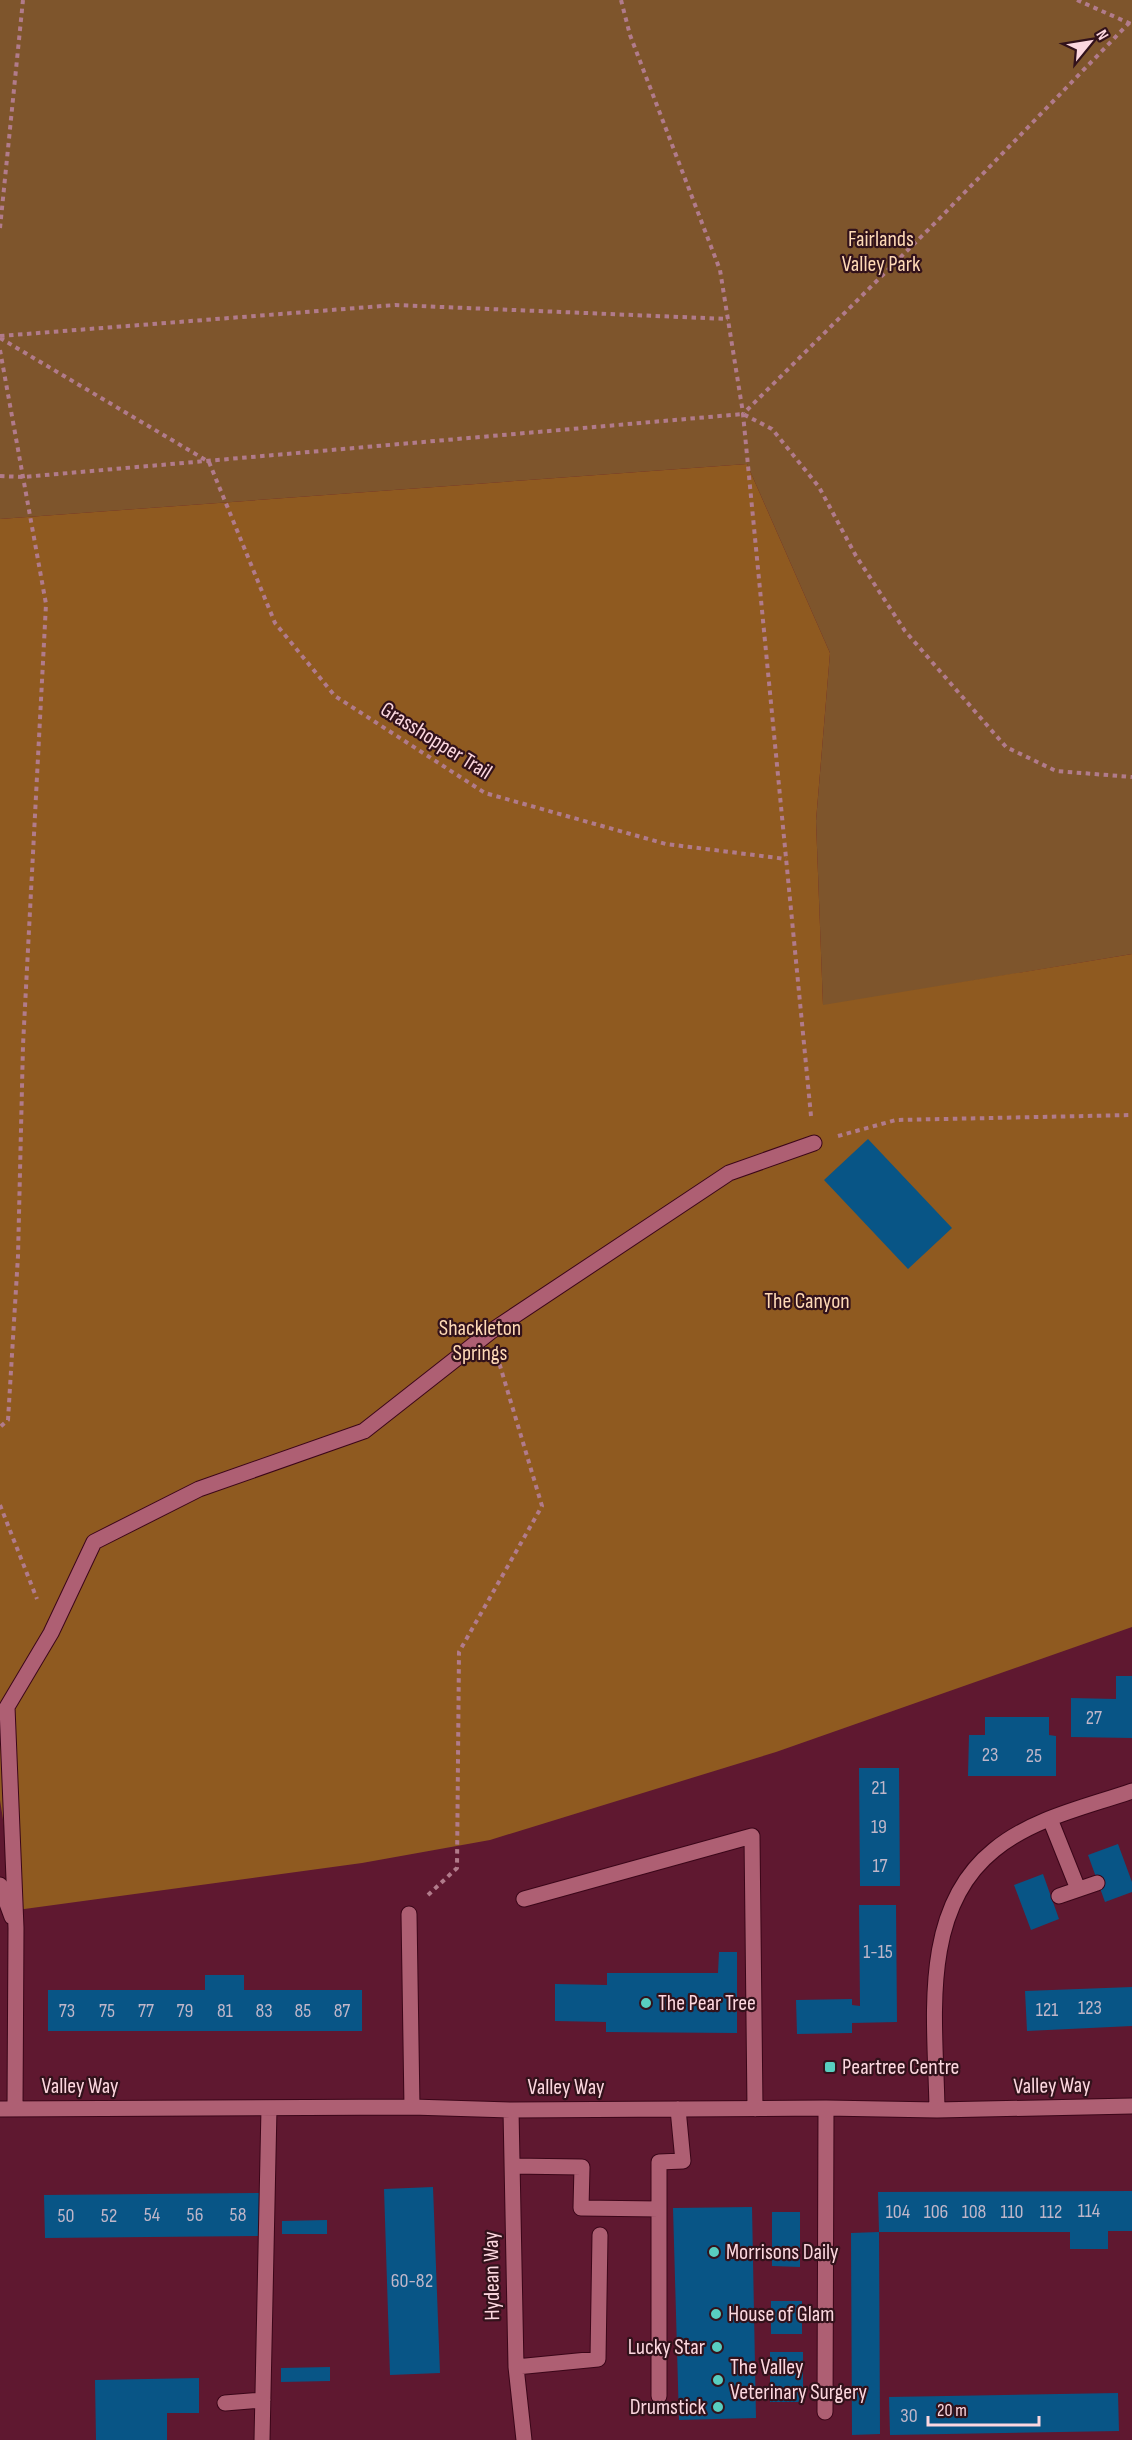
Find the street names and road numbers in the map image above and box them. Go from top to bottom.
street label: Grasshopper Trail [375,696,497,786]
street label: Valley Way [1013,2072,1091,2100]
street label: Valley Way [41,2073,119,2100]
street label: Valley Way [527,2074,605,2101]
street label: Hydean Way [478,2231,506,2321]

